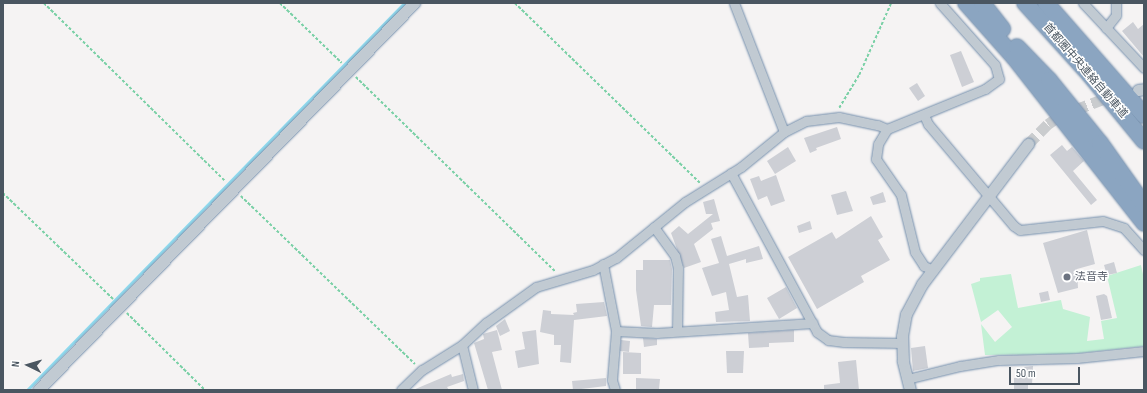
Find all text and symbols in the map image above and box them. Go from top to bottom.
street label: 首都圏中央連絡自動車道 [1040,21,1130,121]
place label: 法音寺 [1075,270,1108,284]
marker: 法音寺 [1062,272,1072,282]
north arrow [8,345,48,385]
scale bar [1011,359,1082,385]
text: N [9,360,22,367]
text: 50 m [1016,366,1036,381]

